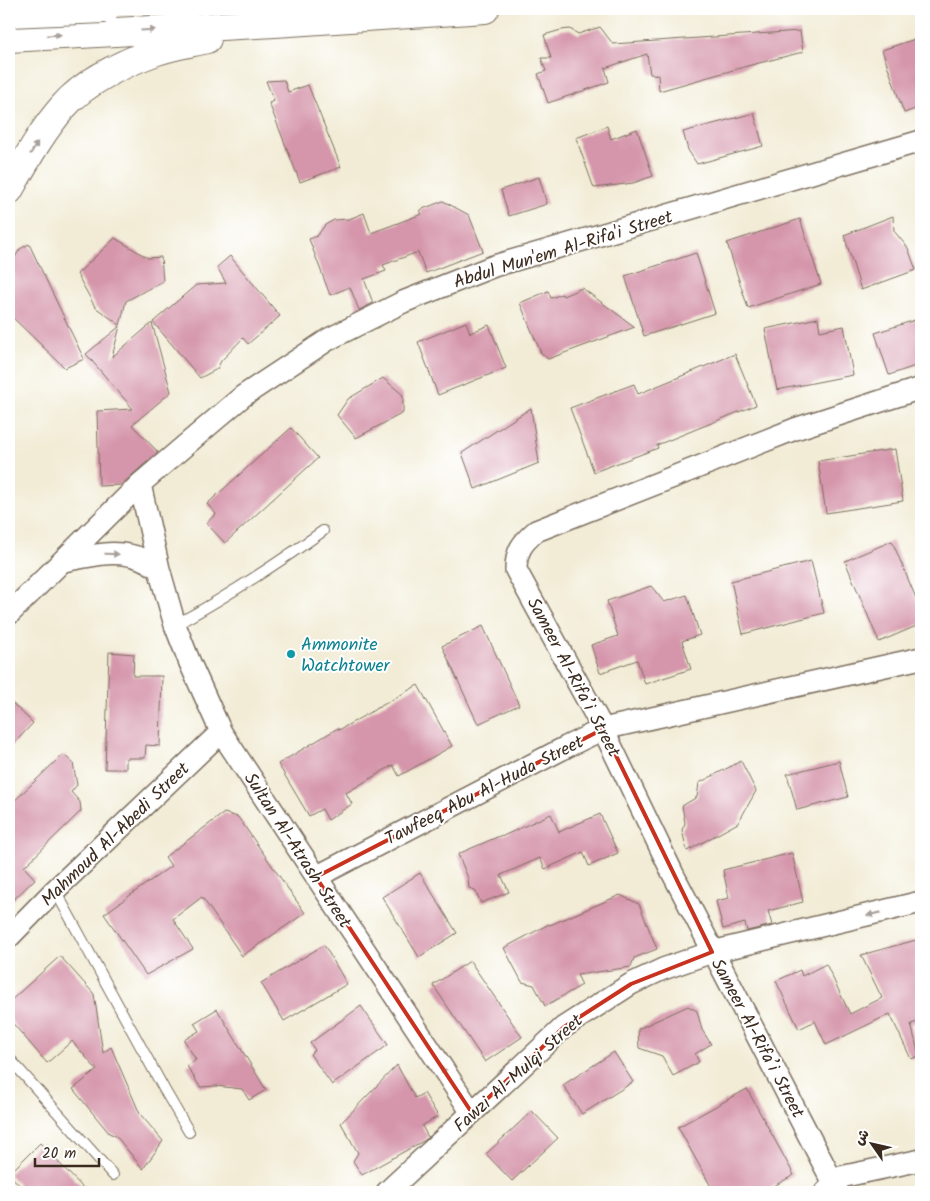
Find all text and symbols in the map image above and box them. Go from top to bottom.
one-way arrow [140,25,156,33]
one-way arrow [46,31,62,39]
one-way arrow [29,142,38,155]
street label: Abdul Mun'em Al-Rifa'i Street [450,203,678,298]
one-way arrow [104,550,120,558]
street label: Sameer Al-Rifa’i Street [518,592,628,764]
place label: Ammonite Watchtower [301,631,390,681]
marker: Ammonite Watchtower [285,648,297,660]
street label: Tawfeeq Abu Al-Huda Street [380,728,590,854]
street label: Mahmoud Al-Abedi Street [35,755,198,914]
street label: Sultan Al-Atrash Street [235,767,359,935]
one-way arrow [866,910,881,918]
street label: Sameer Al-Rifa’i Street [702,953,812,1125]
street label: Fawzi Al-Mulqi Street [448,1007,591,1140]
one-way arrow [440,1066,450,1079]
north arrow [848,1118,898,1168]
text: ش [849,1125,875,1150]
scale bar [35,1136,99,1168]
text: 20 m [42,1142,76,1166]

